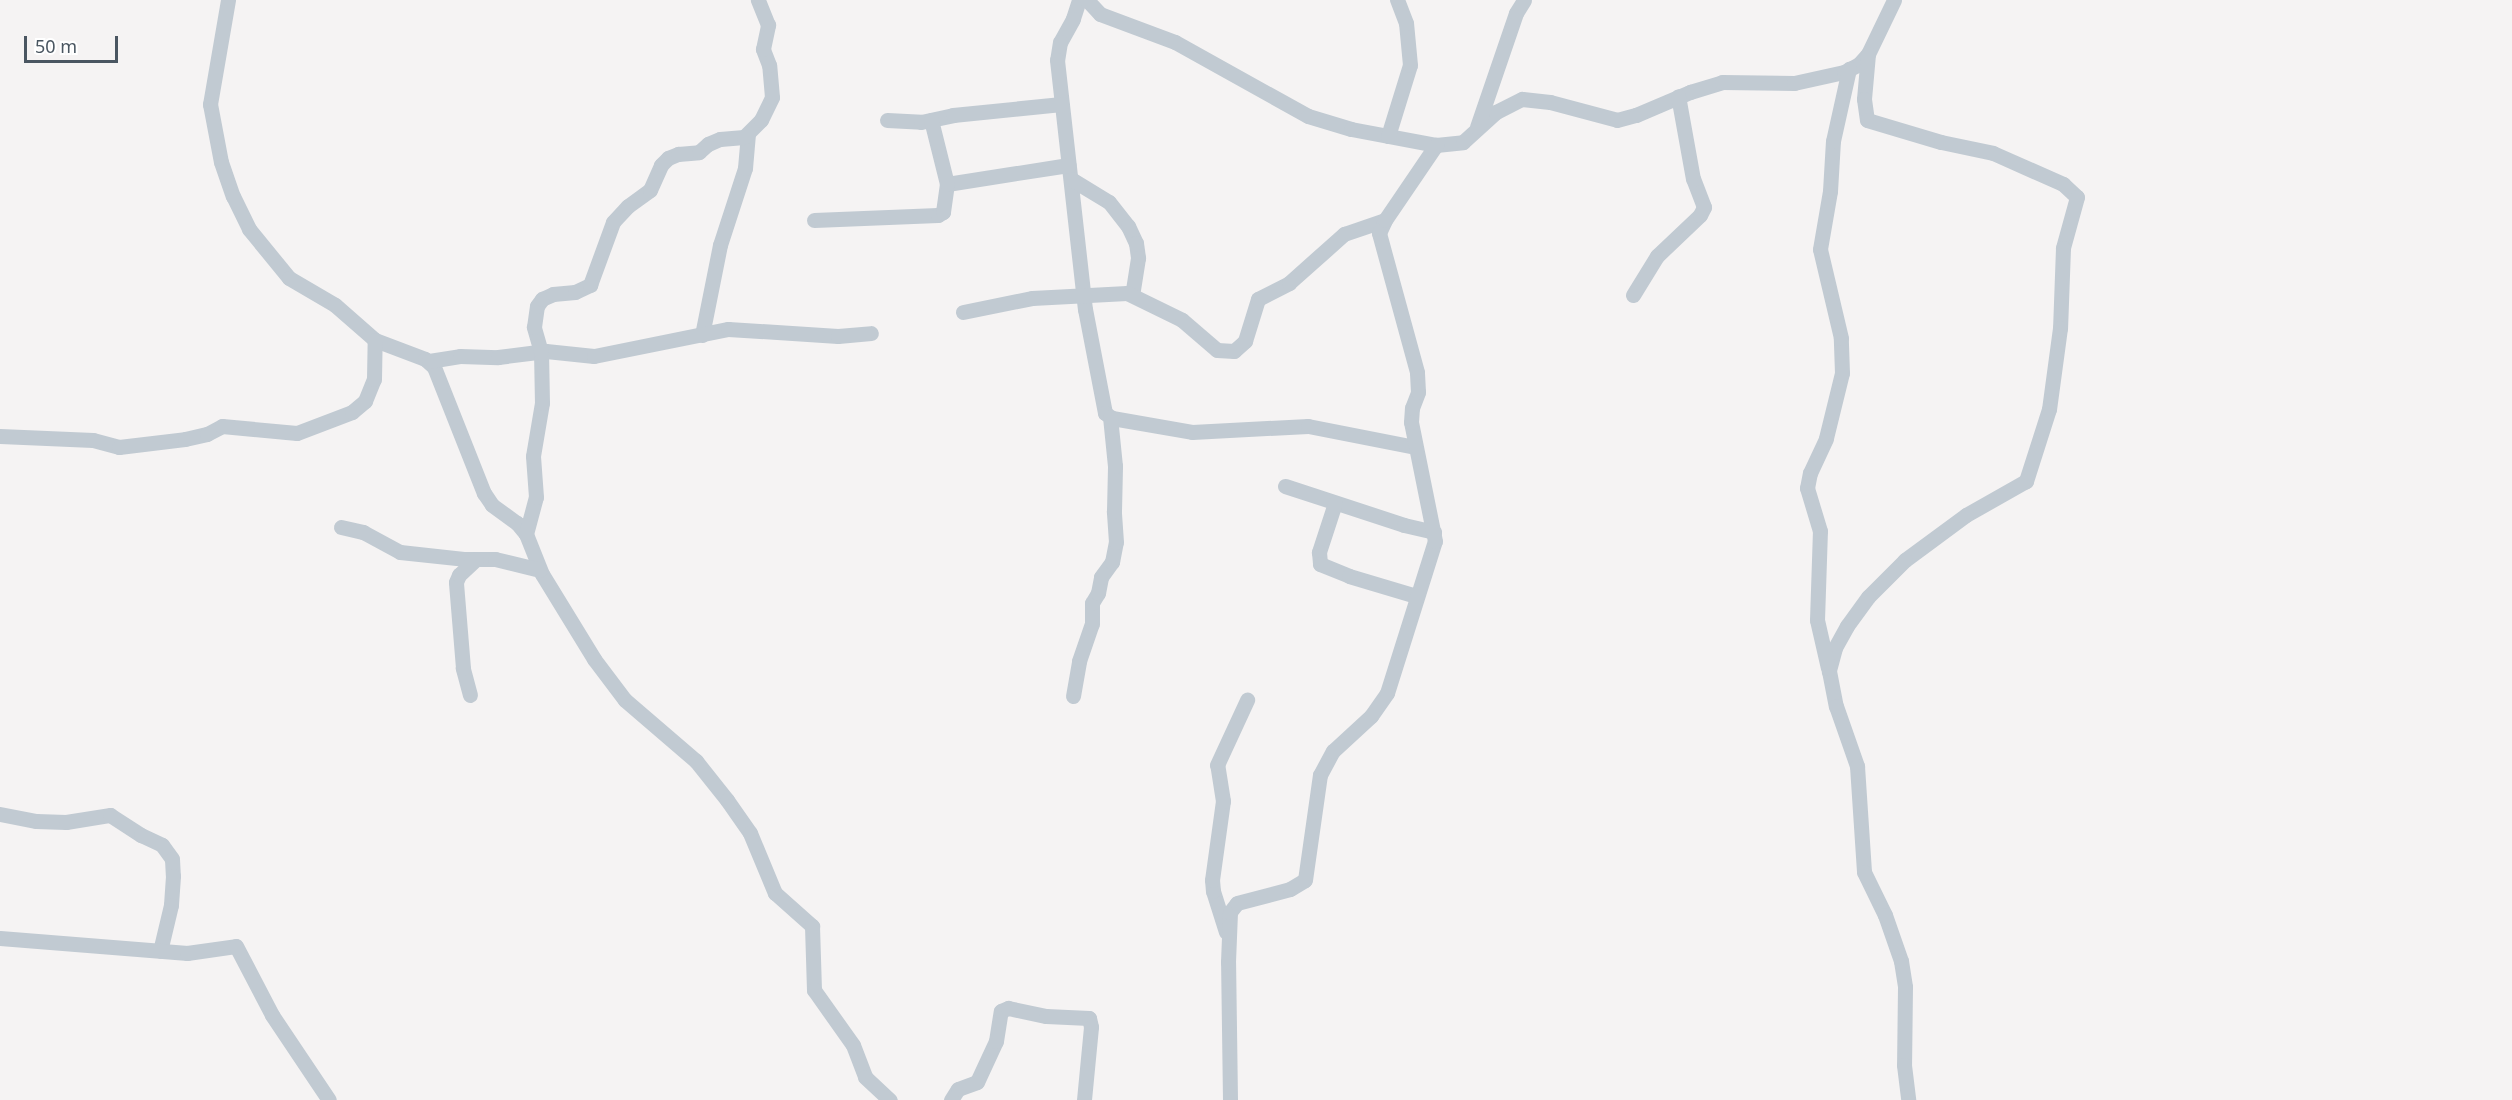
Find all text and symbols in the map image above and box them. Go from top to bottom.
scale bar [27,24,122,62]
text: 50 m [35,34,77,58]

